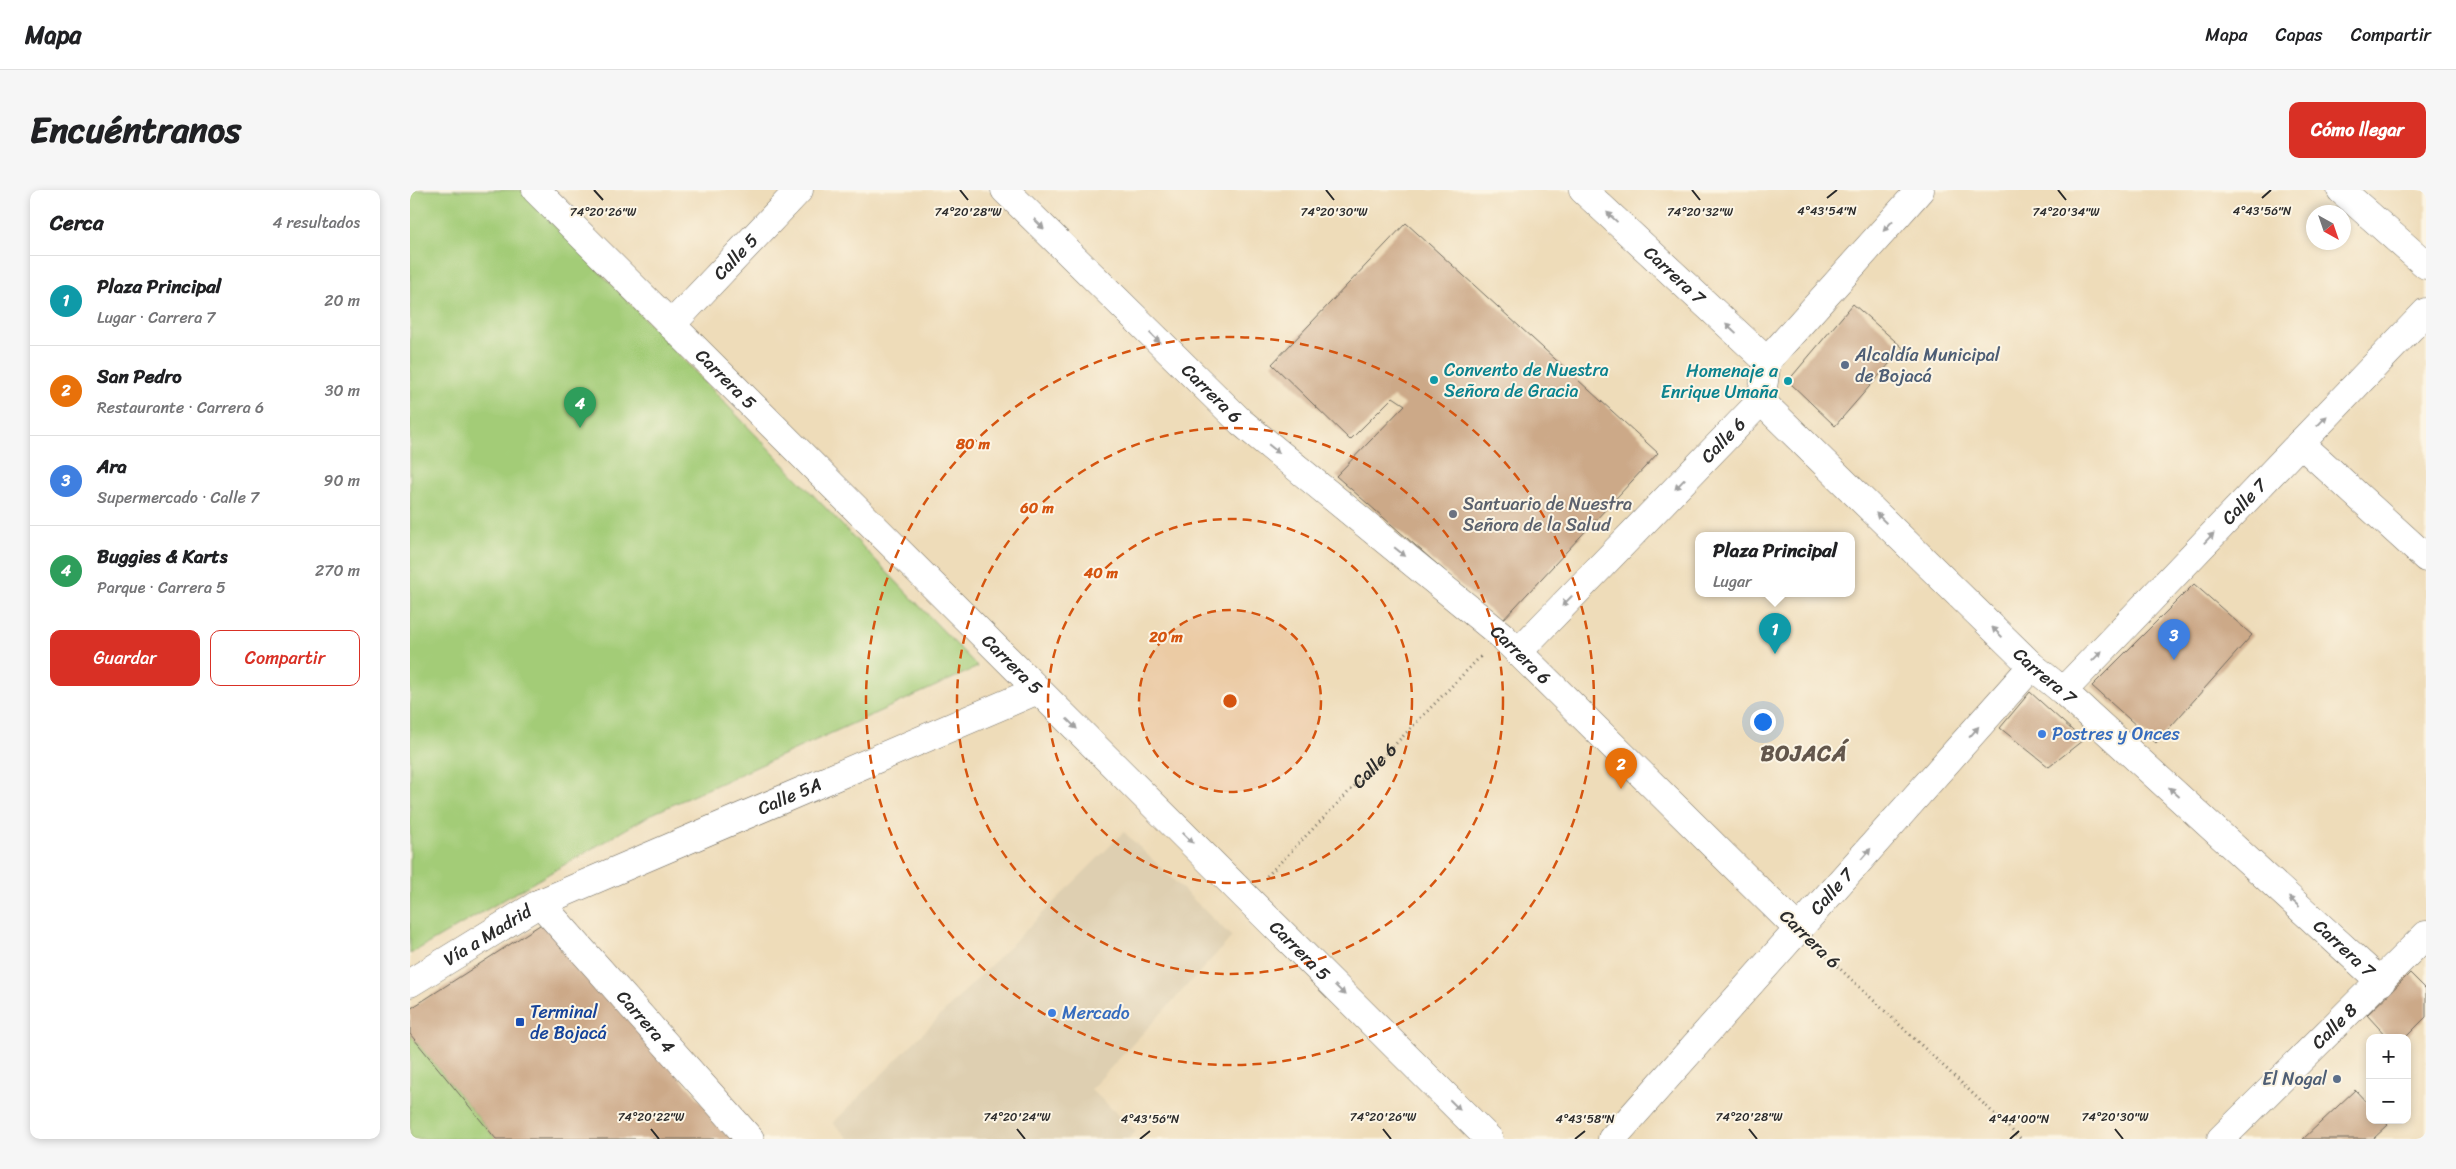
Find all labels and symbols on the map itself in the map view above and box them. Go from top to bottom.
text: 4°43'54"N [1797,200,1857,222]
text: 4°43'56"N [2233,200,2292,222]
text: 74°20'26"W [570,201,637,223]
text: 74°20'28"W [935,201,1002,223]
text: 74°20'30"W [1301,201,1368,223]
text: 74°20'32"W [1667,201,1734,223]
text: 74°20'34"W [2033,201,2100,223]
north arrow [2306,205,2351,250]
one-way arrow [1607,211,1619,223]
one-way arrow [1033,218,1045,230]
one-way arrow [1882,220,1893,233]
street label: Calle 5 [705,226,766,288]
street label: Carrera 7 [1636,238,1714,314]
one-way arrow [1725,322,1737,334]
one-way arrow [1149,332,1161,344]
place label: Alcaldía Municipal de Bojacá [1854,339,2001,392]
street label: Carrera 5 [688,341,764,417]
place label: Convento de Nuestra Señora de Gracia [1444,354,1609,407]
street label: Carrera 6 [1174,355,1250,431]
place label: Homenaje a Enrique Umaña [1661,355,1779,408]
marker: Alcaldía Municipal de Bojacá [1839,359,1851,371]
marker: Convento de Nuestra Señora de Gracia [1428,374,1440,386]
marker: Homenaje a Enrique Umaña [1782,375,1794,387]
pin: 4 [564,387,596,428]
street label: Calle 6 [1693,409,1754,471]
one-way arrow [2315,415,2327,427]
text: 80 m [955,431,990,457]
one-way arrow [1267,444,1280,455]
street label: Calle 7 [2214,470,2276,533]
one-way arrow [1674,478,1686,490]
place label: Santuario de Nuestra Señora de la Salud [1463,488,1632,541]
text: 60 m [1019,495,1054,521]
marker: Santuario de Nuestra Señora de la Salud [1447,508,1459,520]
one-way arrow [1875,512,1887,524]
one-way arrow [2203,533,2215,545]
one-way arrow [1393,546,1405,558]
text: 40 m [1083,560,1119,586]
one-way arrow [1561,595,1573,607]
pin: 1 [1759,613,1791,654]
street label: Carrera 6 [1483,616,1559,693]
pin: 3 [2158,619,2190,660]
text: 20 m [1148,624,1183,650]
street label: Carrera 5 [974,626,1051,702]
one-way arrow [1991,626,2003,638]
street label: Carrera 7 [2005,639,2085,713]
one-way arrow [2091,650,2103,662]
centre of rings [1221,692,1239,710]
your location [1750,709,1776,735]
one-way arrow [1066,718,1078,730]
place label: Postres y Onces [2052,718,2181,750]
one-way arrow [1968,726,1979,739]
marker: Postres y Onces [2036,728,2048,740]
district label: BOJACÁ [1760,734,1850,773]
street label: Calle 6 [1344,735,1405,796]
pin: 2 [1605,748,1637,789]
street label: Calle 5A [752,768,827,824]
one-way arrow [2168,786,2180,798]
one-way arrow [1182,832,1194,844]
one-way arrow [1860,848,1872,860]
street label: Calle 7 [1802,859,1863,923]
street label: Vía a Madrid [437,895,539,975]
one-way arrow [2288,896,2300,908]
street label: Carrera 6 [1772,901,1848,977]
street label: Carrera 7 [2305,911,2384,987]
street label: Carrera 5 [1261,912,1338,989]
street label: Carrera 4 [608,982,683,1061]
one-way arrow [1334,984,1346,996]
street label: Calle 8 [2304,995,2365,1057]
place label: Terminal de Bojacá [530,996,607,1049]
place label: Mercado [1062,997,1130,1029]
marker: Mercado [1046,1007,1058,1019]
marker: Terminal de Bojacá [514,1016,526,1028]
place label: El Nogal [2262,1063,2328,1095]
marker: El Nogal [2331,1073,2343,1085]
one-way arrow [1449,1099,1461,1111]
text: 74°20'22"W [618,1106,685,1128]
text: 74°20'24"W [983,1106,1051,1128]
text: 74°20'26"W [1350,1106,1417,1128]
text: 74°20'28"W [1716,1106,1783,1128]
text: 74°20'30"W [2082,1106,2149,1128]
text: 4°43'56"N [1121,1108,1180,1130]
text: 4°43'58"N [1555,1108,1615,1130]
text: 4°44'00"N [1989,1108,2050,1130]

